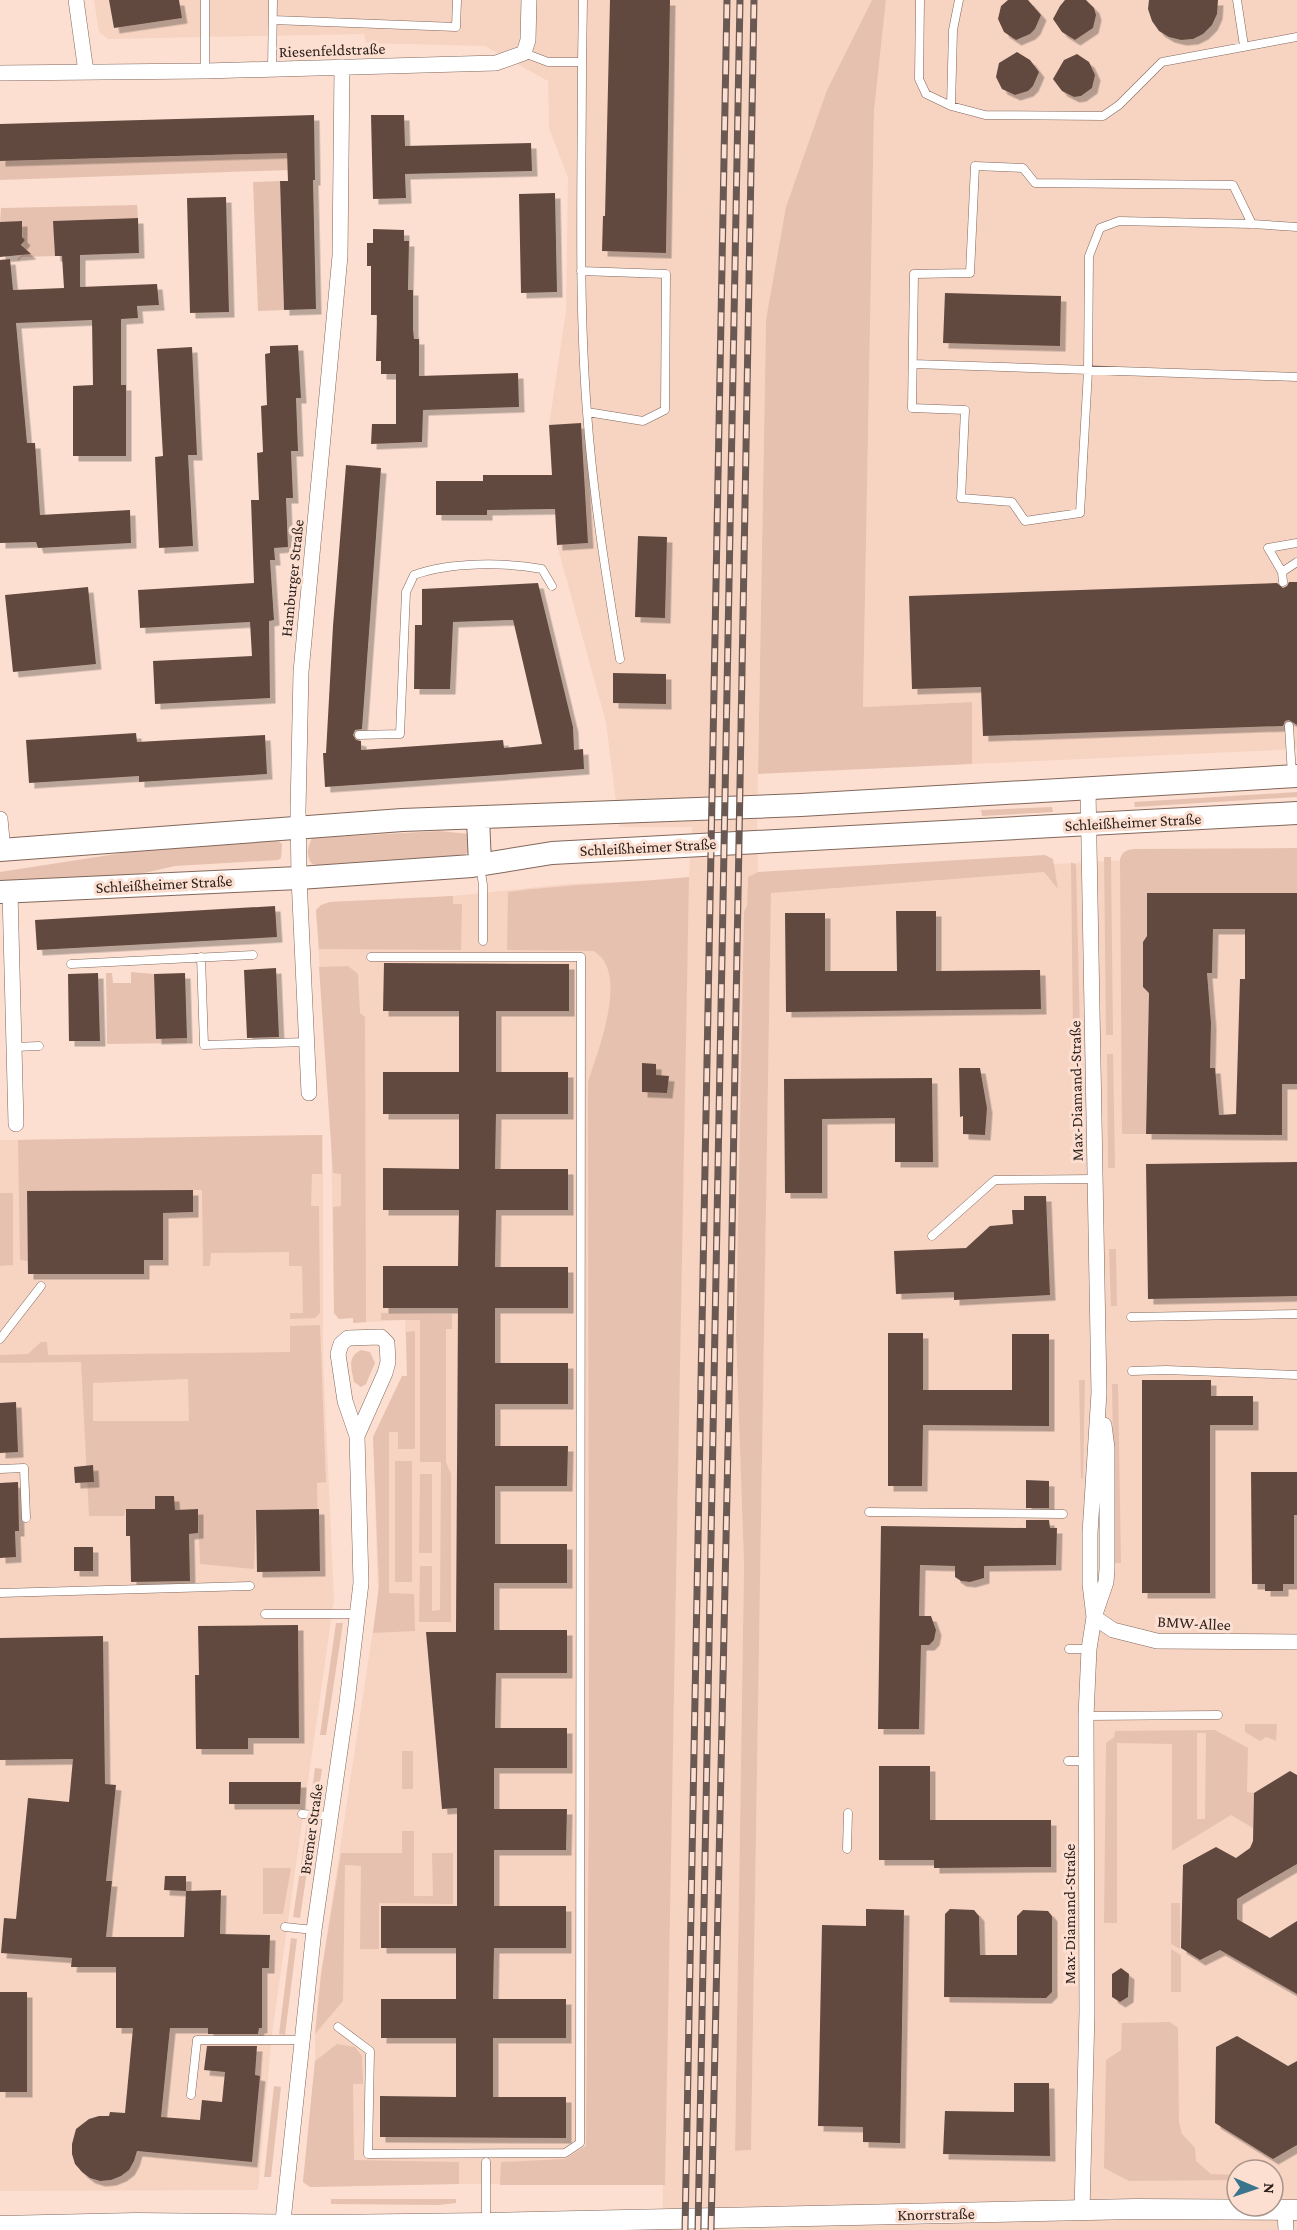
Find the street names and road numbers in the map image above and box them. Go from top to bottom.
street label: Riesenfeldstraße [278,40,386,60]
street label: Hamburger Straße [277,519,308,638]
street label: Schleißheimer Straße [1064,810,1202,834]
street label: Schleißheimer Straße [579,835,717,859]
street label: Schleißheimer Straße [95,872,233,896]
street label: Max-Diamand-Straße [1066,1020,1086,1162]
street label: BMW-Allee [1157,1613,1231,1633]
street label: Bremer Straße [296,1783,326,1875]
street label: Max-Diamand-Straße [1061,1844,1078,1984]
street label: Knorrstraße [897,2205,975,2223]

